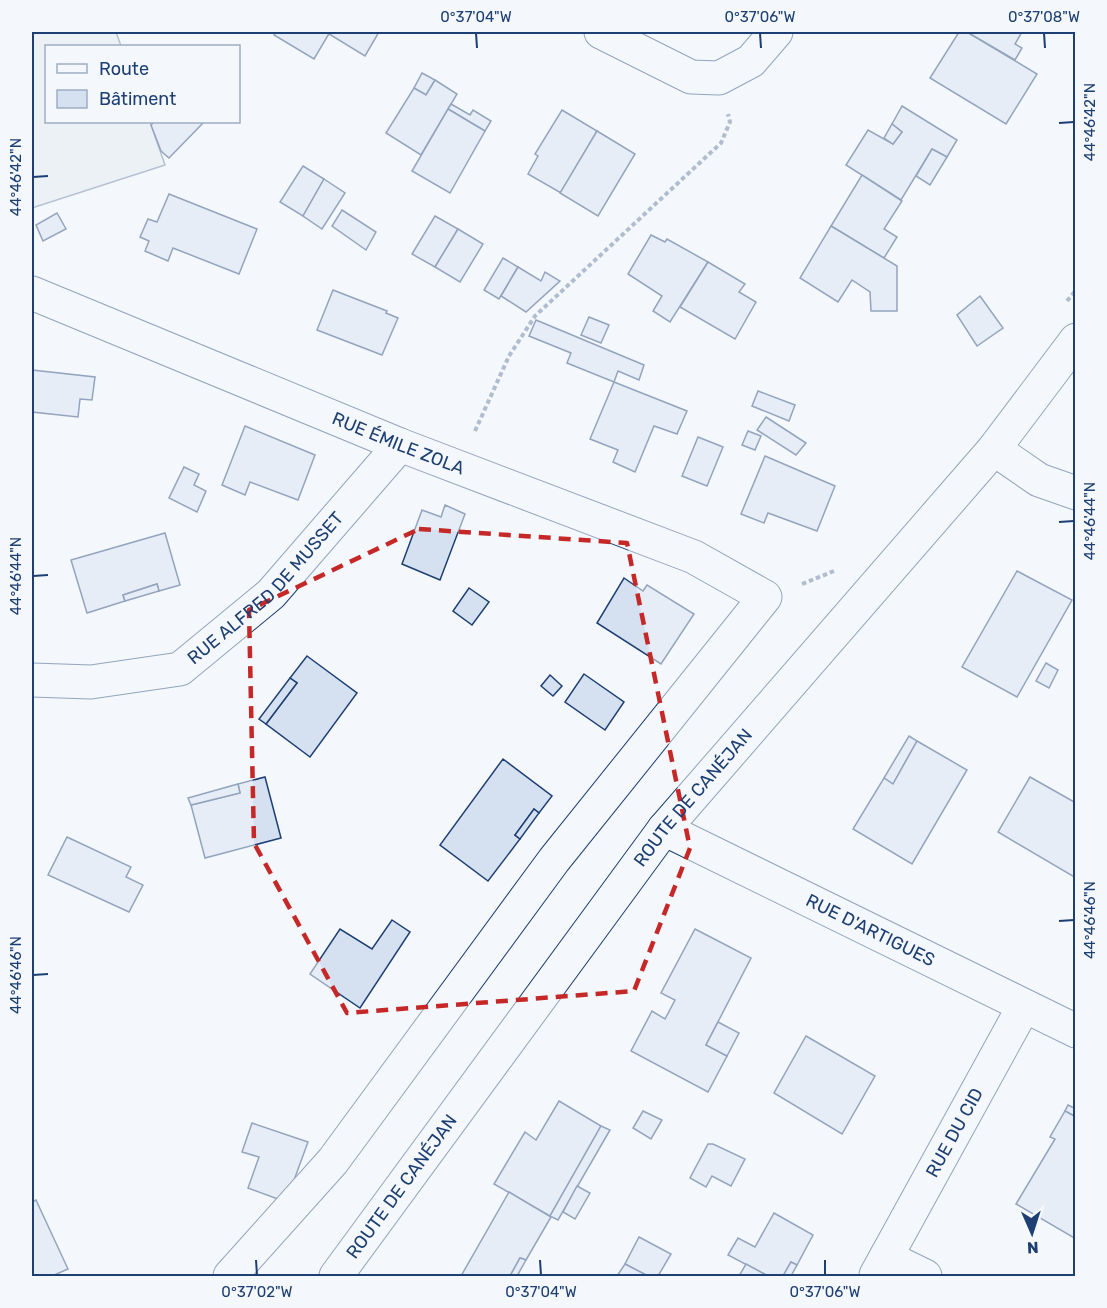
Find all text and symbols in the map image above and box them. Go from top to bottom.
text: 0°37'04"W [440,8,512,26]
text: 0°37'06"W [725,8,795,26]
text: 0°37'08"W [1008,8,1080,26]
legend [45,45,240,123]
text: Route [99,58,149,80]
text: 44°46'42"N [1081,83,1099,161]
text: Bâtiment [99,88,176,110]
text: 44°46'42"N [7,138,25,216]
street label: RUE ÉMILE ZOLA [329,407,468,480]
text: 44°46'44"N [1081,482,1099,560]
street label: RUE ALFRED DE MUSSET [183,507,348,669]
text: 44°46'44"N [7,537,25,615]
street label: ROUTE DE CANÉJAN [629,724,757,871]
text: 44°46'46"N [1081,881,1099,959]
street label: RUE D'ARTIGUES [802,889,939,971]
text: 44°46'46"N [7,936,25,1014]
street label: RUE DU CID [921,1084,988,1181]
street label: ROUTE DE CANÉJAN [342,1110,462,1263]
north arrow [1002,1203,1062,1263]
text: N [1027,1238,1039,1257]
text: 0°37'02"W [221,1283,293,1301]
text: 0°37'04"W [505,1283,577,1301]
text: 0°37'06"W [790,1283,860,1301]

